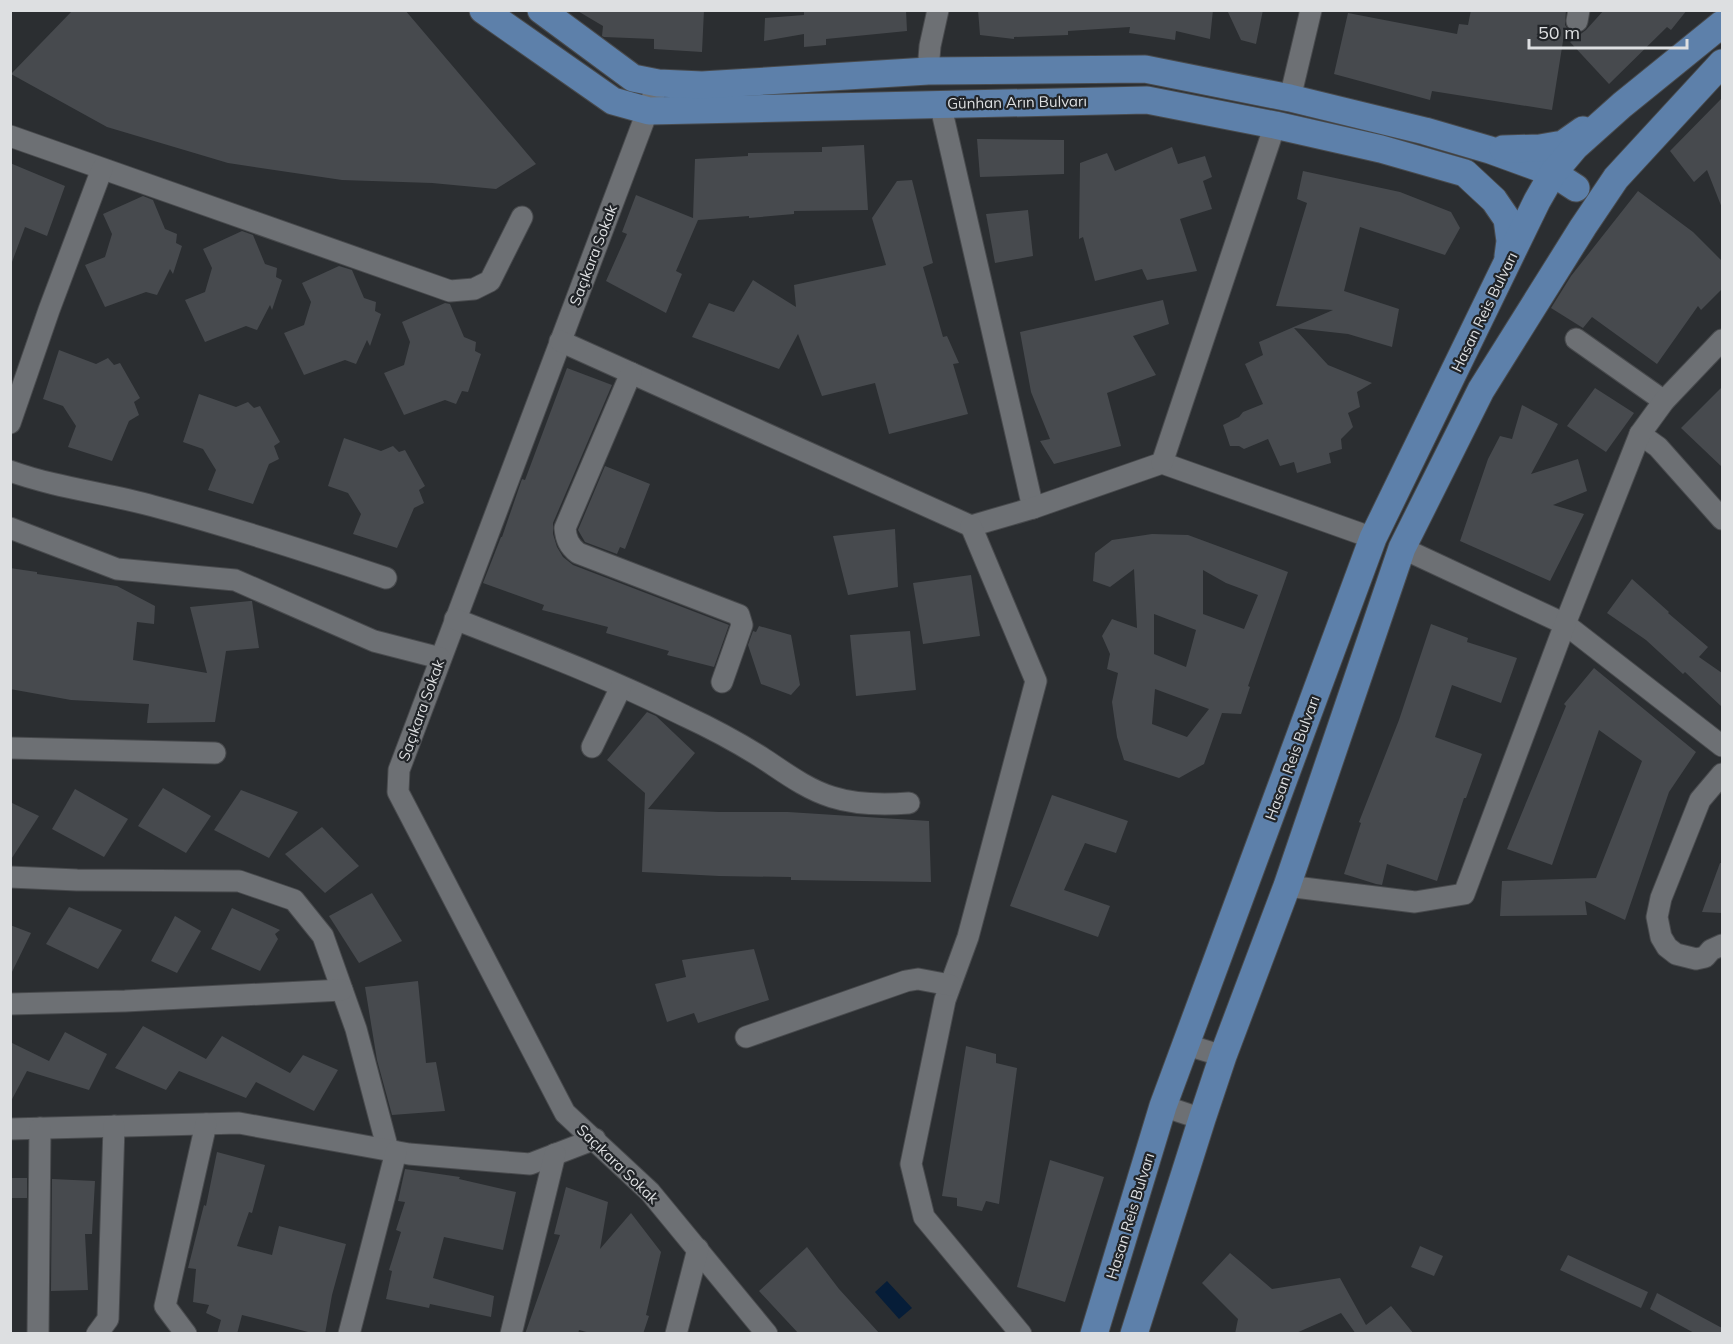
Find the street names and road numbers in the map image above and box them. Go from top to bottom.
street label: Günhan Arın Bulvarı [947,91,1087,113]
street label: Saçıkara Sokak [565,202,621,308]
street label: Hasan Reis Bulvarı [1447,249,1521,375]
street label: Saçıkara Sokak [394,656,448,763]
street label: Hasan Reis Bulvarı [1261,693,1323,823]
street label: Saçıkara Sokak [573,1120,663,1208]
street label: Hasan Reis Bulvarı [1102,1150,1158,1282]

